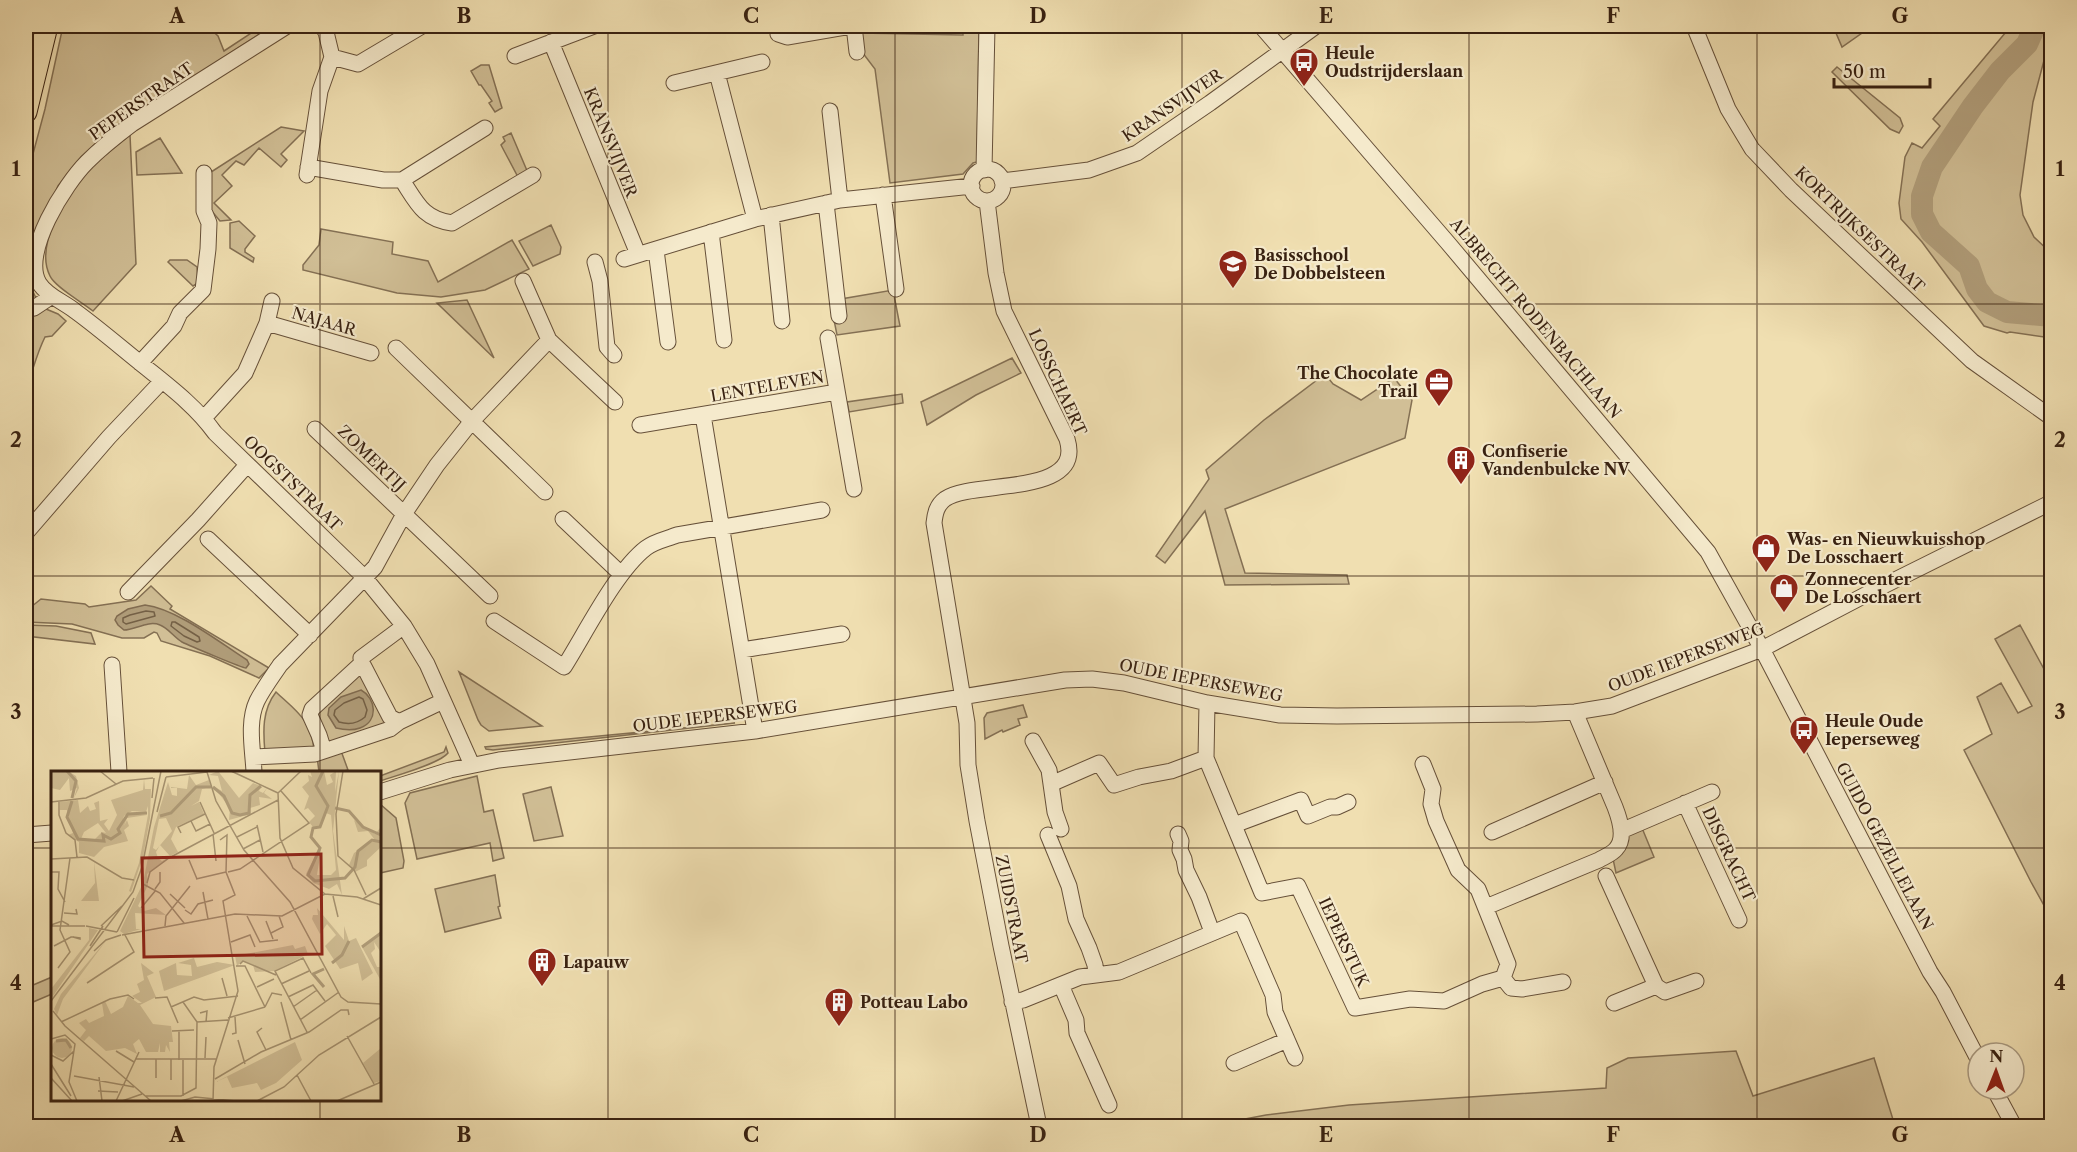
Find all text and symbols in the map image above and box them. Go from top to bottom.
text: A [168,4,185,28]
text: B [457,4,472,28]
text: C [743,4,759,28]
text: D [1029,4,1047,28]
text: E [1319,4,1333,28]
text: F [1606,4,1620,28]
text: G [1892,4,1909,28]
place label: Heule Oudstrijderslaan [1325,43,1463,81]
bus stop icon: Heule Oudstrijderslaan [1288,46,1320,88]
scale bar [1834,51,1930,89]
street label: PEPERSTRAAT [85,58,197,144]
text: 50 m [1843,61,1886,83]
street label: KRANSVIJVER [1118,63,1227,146]
street label: KRANSVIJVER [580,84,643,201]
text: 1 [12,157,21,181]
text: 1 [2056,157,2065,181]
street label: KORTRIJKSESTRAAT [1791,162,1929,296]
street label: ALBRECHT RODENBACHLAAN [1446,213,1626,422]
place label: Basisschool De Dobbelsteen [1254,245,1385,283]
school or university icon: Basisschool De Dobbelsteen [1217,248,1249,290]
street label: NAJAAR [290,302,360,340]
street label: LOSSCHAERT [1025,326,1091,438]
place label: The Chocolate Trail [1297,363,1418,401]
street label: LENTELEVEN [709,366,825,406]
office icon: The Chocolate Trail [1423,366,1455,408]
street label: ZOMERTIJ [334,421,410,495]
text: 2 [10,428,22,452]
text: 2 [2054,428,2066,452]
street label: OOGSTSTRAAT [240,431,346,535]
place label: Confiserie Vandenbulcke NV [1481,441,1630,479]
building icon: Confiserie Vandenbulcke NV [1445,444,1477,486]
place label: Was- en Nieuwkuisshop De Losschaert [1786,529,1985,567]
shop icon: Was- en Nieuwkuisshop De Losschaert [1750,532,1782,574]
place label: Zonnecenter De Losschaert [1805,569,1922,607]
shop icon: Zonnecenter De Losschaert [1768,572,1800,614]
street label: OUDE IEPERSEWEG [1605,618,1767,696]
street label: OUDE IEPERSEWEG [1118,654,1284,706]
street label: OUDE IEPERSEWEG [631,696,799,736]
text: 3 [10,700,22,724]
text: 3 [2054,700,2066,724]
place label: Heule Oude Ieperseweg [1825,711,1924,749]
bus stop icon: Heule Oude Ieperseweg [1788,714,1820,756]
street label: GUIDO GEZELLELAAN [1832,759,1938,933]
inset map [51,771,381,1101]
street label: DISGRACHT [1698,803,1760,905]
street label: ZUIDSTRAAT [992,853,1032,965]
street label: IEPERSTUK [1315,894,1374,991]
building icon: Lapauw [526,946,558,988]
place label: Lapauw [563,952,630,972]
text: 4 [10,971,22,995]
text: 4 [2054,971,2066,995]
building icon: Potteau Labo [823,986,855,1028]
place label: Potteau Labo [860,992,968,1012]
north arrow [1966,1041,2026,1101]
text: N [1989,1046,2003,1066]
text: A [168,1123,185,1147]
text: B [457,1123,472,1147]
text: C [743,1123,759,1147]
text: D [1029,1123,1047,1147]
text: E [1319,1123,1333,1147]
text: F [1606,1123,1620,1147]
text: G [1892,1123,1909,1147]

